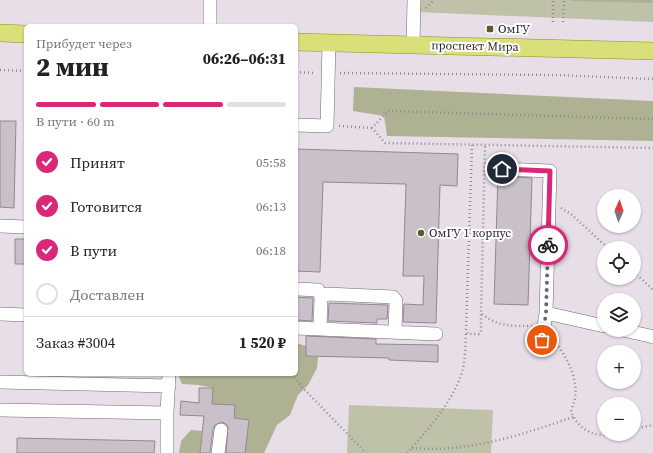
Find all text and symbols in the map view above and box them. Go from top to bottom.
place label: ОмГУ [498,21,530,37]
marker: ОмГУ [485,24,495,34]
text: Прибудет через [36,35,132,52]
street label: проспект Мира [431,37,520,55]
text: 06:26–06:31 [203,48,286,69]
text: 2 мин [36,49,109,85]
text: В пути · 60 m [36,113,115,130]
icon: check [36,151,58,173]
text: Принят [70,152,125,173]
pin [485,152,519,186]
text: 05:58 [256,154,286,171]
icon: home [491,158,513,180]
north arrow [597,189,641,233]
map controls [597,189,641,441]
icon: check [36,195,58,217]
text: Готовится [70,196,142,217]
text: 06:13 [256,198,286,215]
place label: ОмГУ 1 корпус [429,225,511,241]
courier [528,225,568,265]
marker: ОмГУ 1 корпус [416,228,426,238]
icon: bike [537,234,559,256]
icon: check [36,239,58,261]
text: В пути [70,240,117,261]
button: locate [597,241,641,285]
text: 06:18 [256,242,286,259]
text: Доставлен [70,284,145,305]
button: layers [597,293,641,337]
pin [525,323,559,357]
icon: bag [531,329,553,351]
text: Заказ #3004 [36,332,115,353]
text: 1 520 ₽ [239,332,286,353]
button: + [597,345,641,389]
button: − [597,397,641,441]

